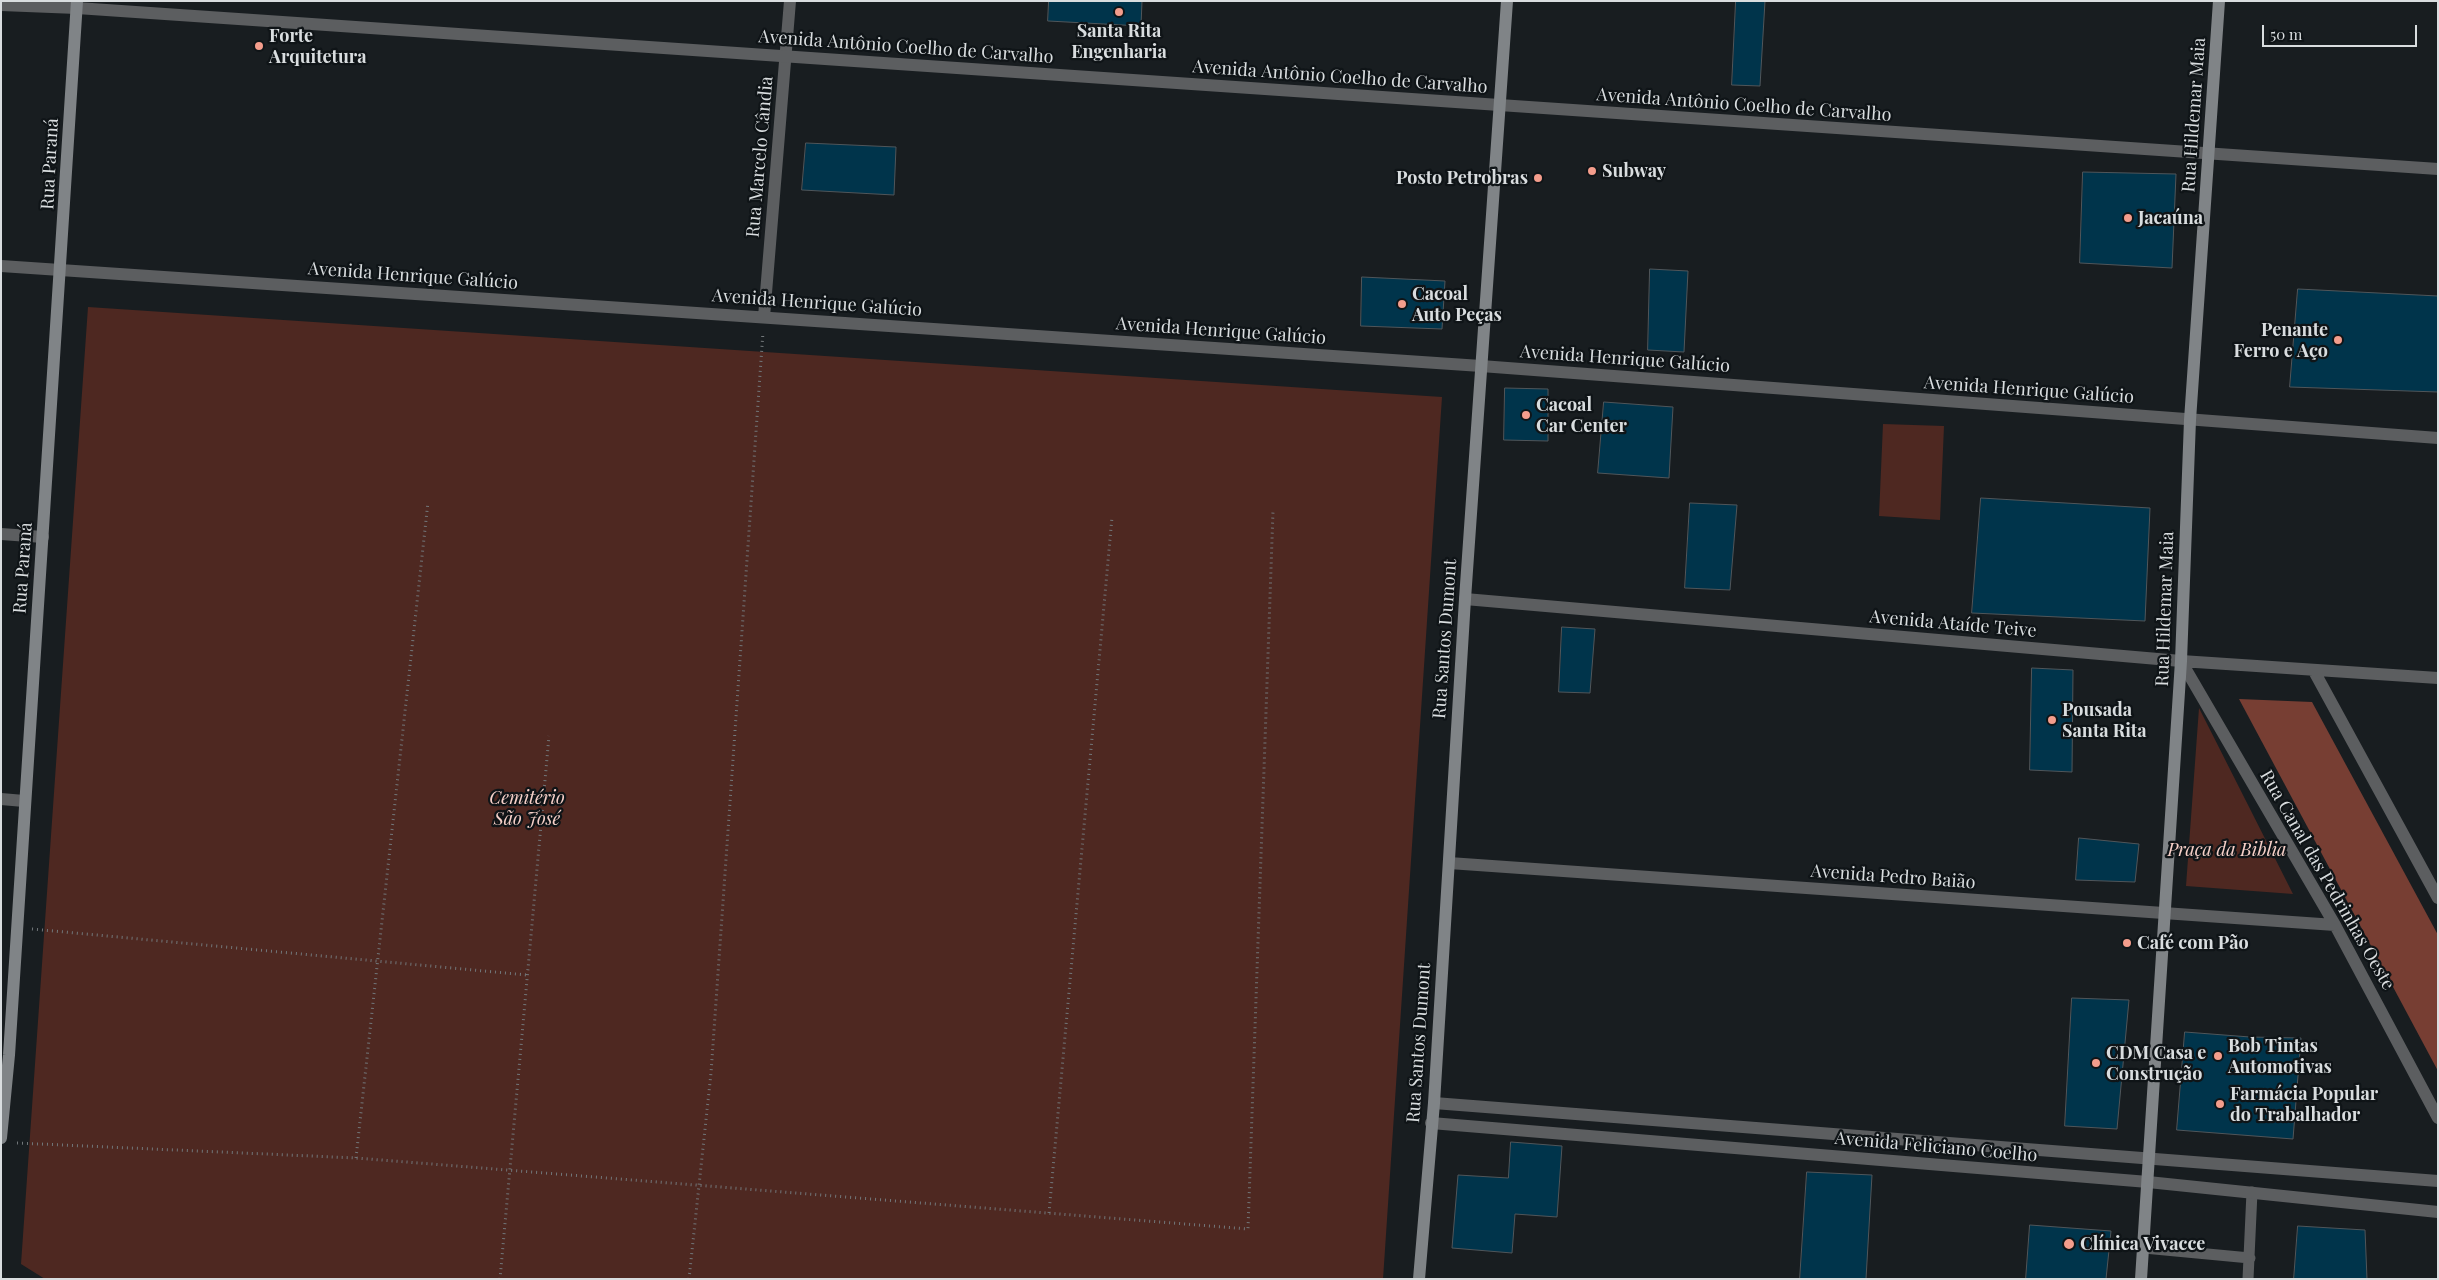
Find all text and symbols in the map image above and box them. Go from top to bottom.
marker: Santa Rita Engenharia [1113,6,1125,18]
scale bar [2264,15,2419,47]
place label: Santa Rita Engenharia [1071,20,1167,62]
text: 50 m [2270,24,2302,44]
place label: Forte Arquitetura [269,25,367,68]
street label: Avenida Antônio Coelho de Carvalho [758,26,1054,68]
street label: Rua Hildemar Maia [2178,37,2210,193]
marker: Forte Arquitetura [253,40,265,52]
street label: Avenida Antônio Coelho de Carvalho [1192,56,1488,98]
street label: Rua Marcelo Cândia [742,76,778,238]
street label: Avenida Antônio Coelho de Carvalho [1596,84,1892,126]
street label: Rua Paraná [37,118,63,210]
place label: Subway [1602,160,1666,182]
marker: Subway [1586,165,1598,177]
place label: Posto Petrobras [1396,167,1528,189]
marker: Posto Petrobras [1532,172,1544,184]
place label: Jacaúna [2138,207,2203,229]
marker: Jacaúna [2122,212,2134,224]
street label: Avenida Henrique Galúcio [307,258,519,294]
place label: Cacoal Auto Peças [1412,283,1502,326]
street label: Avenida Henrique Galúcio [711,285,923,321]
marker: Cacoal Auto Peças [1396,298,1408,310]
street label: Avenida Henrique Galúcio [1115,313,1327,349]
place label: Penante Ferro e Aço [2234,319,2328,362]
marker: Penante Ferro e Aço [2332,334,2344,346]
street label: Avenida Henrique Galúcio [1519,341,1731,377]
street label: Avenida Henrique Galúcio [1923,372,2135,408]
place label: Cacoal Car Center [1536,394,1627,436]
marker: Cacoal Car Center [1520,409,1532,421]
street label: Rua Paraná [9,522,37,614]
street label: Rua Hildemar Maia [2151,531,2179,687]
street label: Rua Santos Dumont [1429,558,1461,720]
street label: Avenida Ataíde Teive [1869,606,2037,642]
place label: Pousada Santa Rita [2062,699,2147,742]
marker: Pousada Santa Rita [2046,714,2058,726]
street label: Rua Canal das Pedrinhas Oeste [2255,766,2399,994]
park label: Cemitério São José [489,787,565,830]
park label: Praça da Biblia [2168,839,2286,861]
street label: Avenida Pedro Baião [1810,860,1976,894]
place label: Café com Pão [2137,932,2249,954]
marker: Café com Pão [2121,937,2133,949]
street label: Rua Santos Dumont [1403,962,1435,1124]
place label: Bob Tintas Automotivas [2228,1035,2332,1078]
place label: CDM Casa e Construção [2106,1042,2206,1084]
marker: Bob Tintas Automotivas [2212,1050,2224,1062]
marker: CDM Casa e Construção [2090,1057,2102,1069]
place label: Farmácia Popular do Trabalhador [2230,1083,2378,1126]
marker: Farmácia Popular do Trabalhador [2214,1098,2226,1110]
street label: Avenida Feliciano Coelho [1834,1127,2038,1167]
place label: Clínica Vivacce [2080,1233,2205,1255]
marker: Clínica Vivacce [2062,1237,2076,1251]

